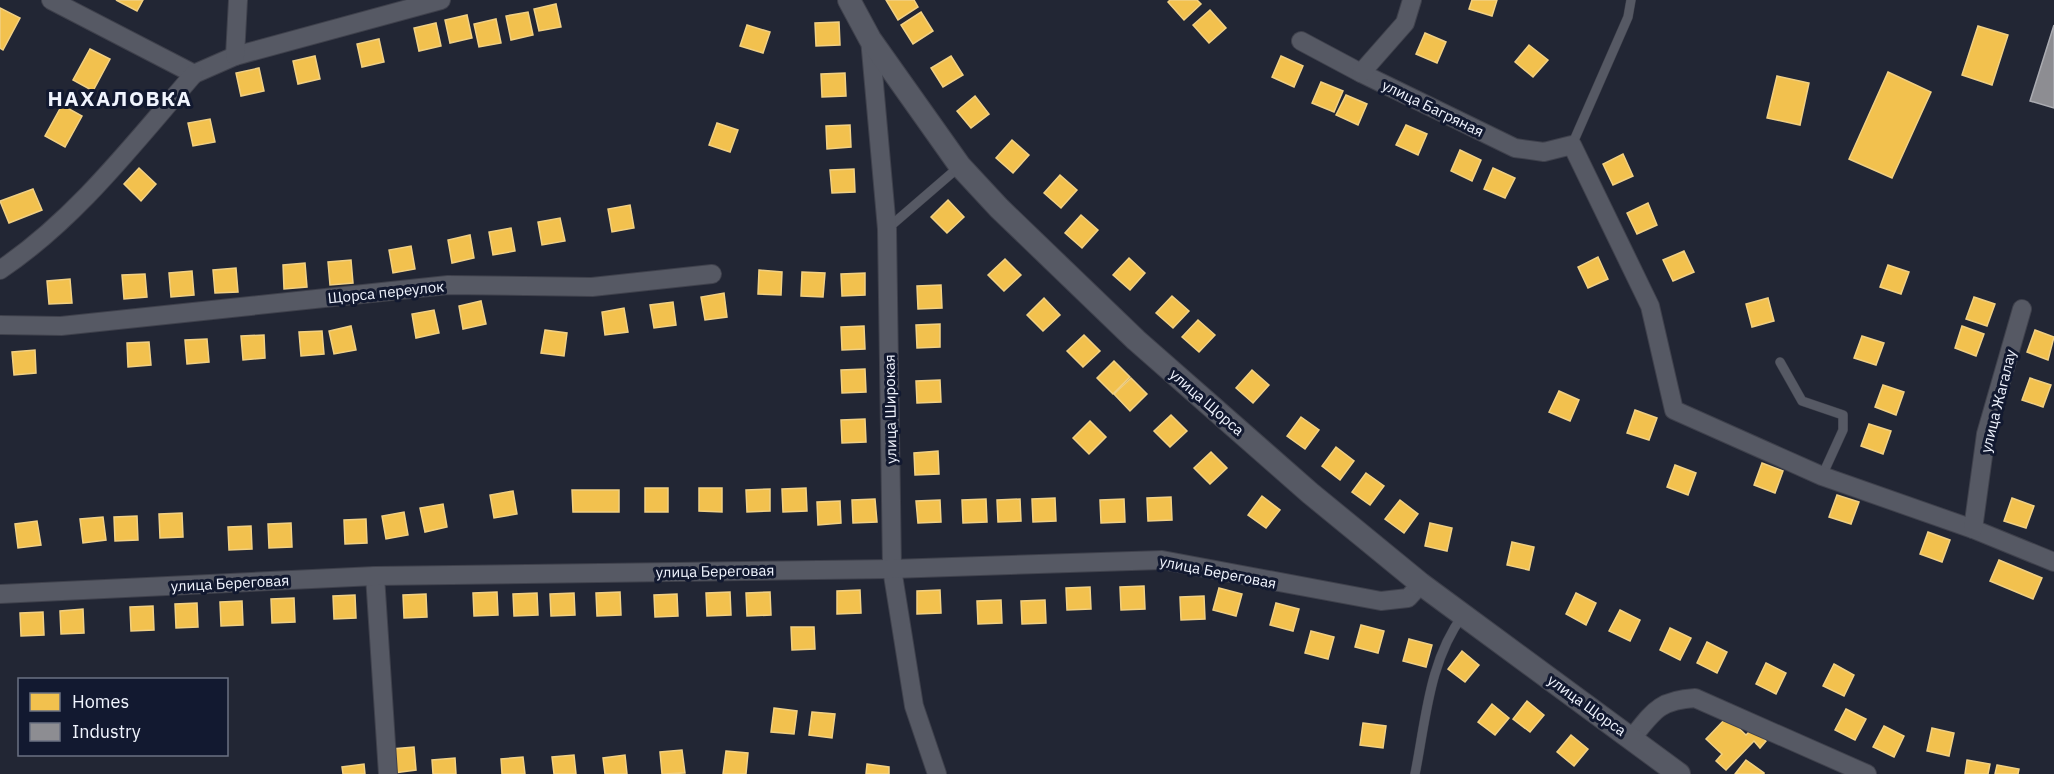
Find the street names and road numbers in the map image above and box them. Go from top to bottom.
street label: улица Багряная [1379,75,1487,141]
street label: Щорса переулок [327,276,445,308]
street label: улица Жагалау [1976,347,2020,455]
street label: улица Широкая [880,354,900,464]
street label: улица Щорса [1166,364,1248,440]
street label: улица Береговая [1158,551,1278,593]
street label: улица Береговая [655,560,775,582]
street label: улица Береговая [170,570,290,596]
street label: улица Щорса [1544,670,1630,740]

